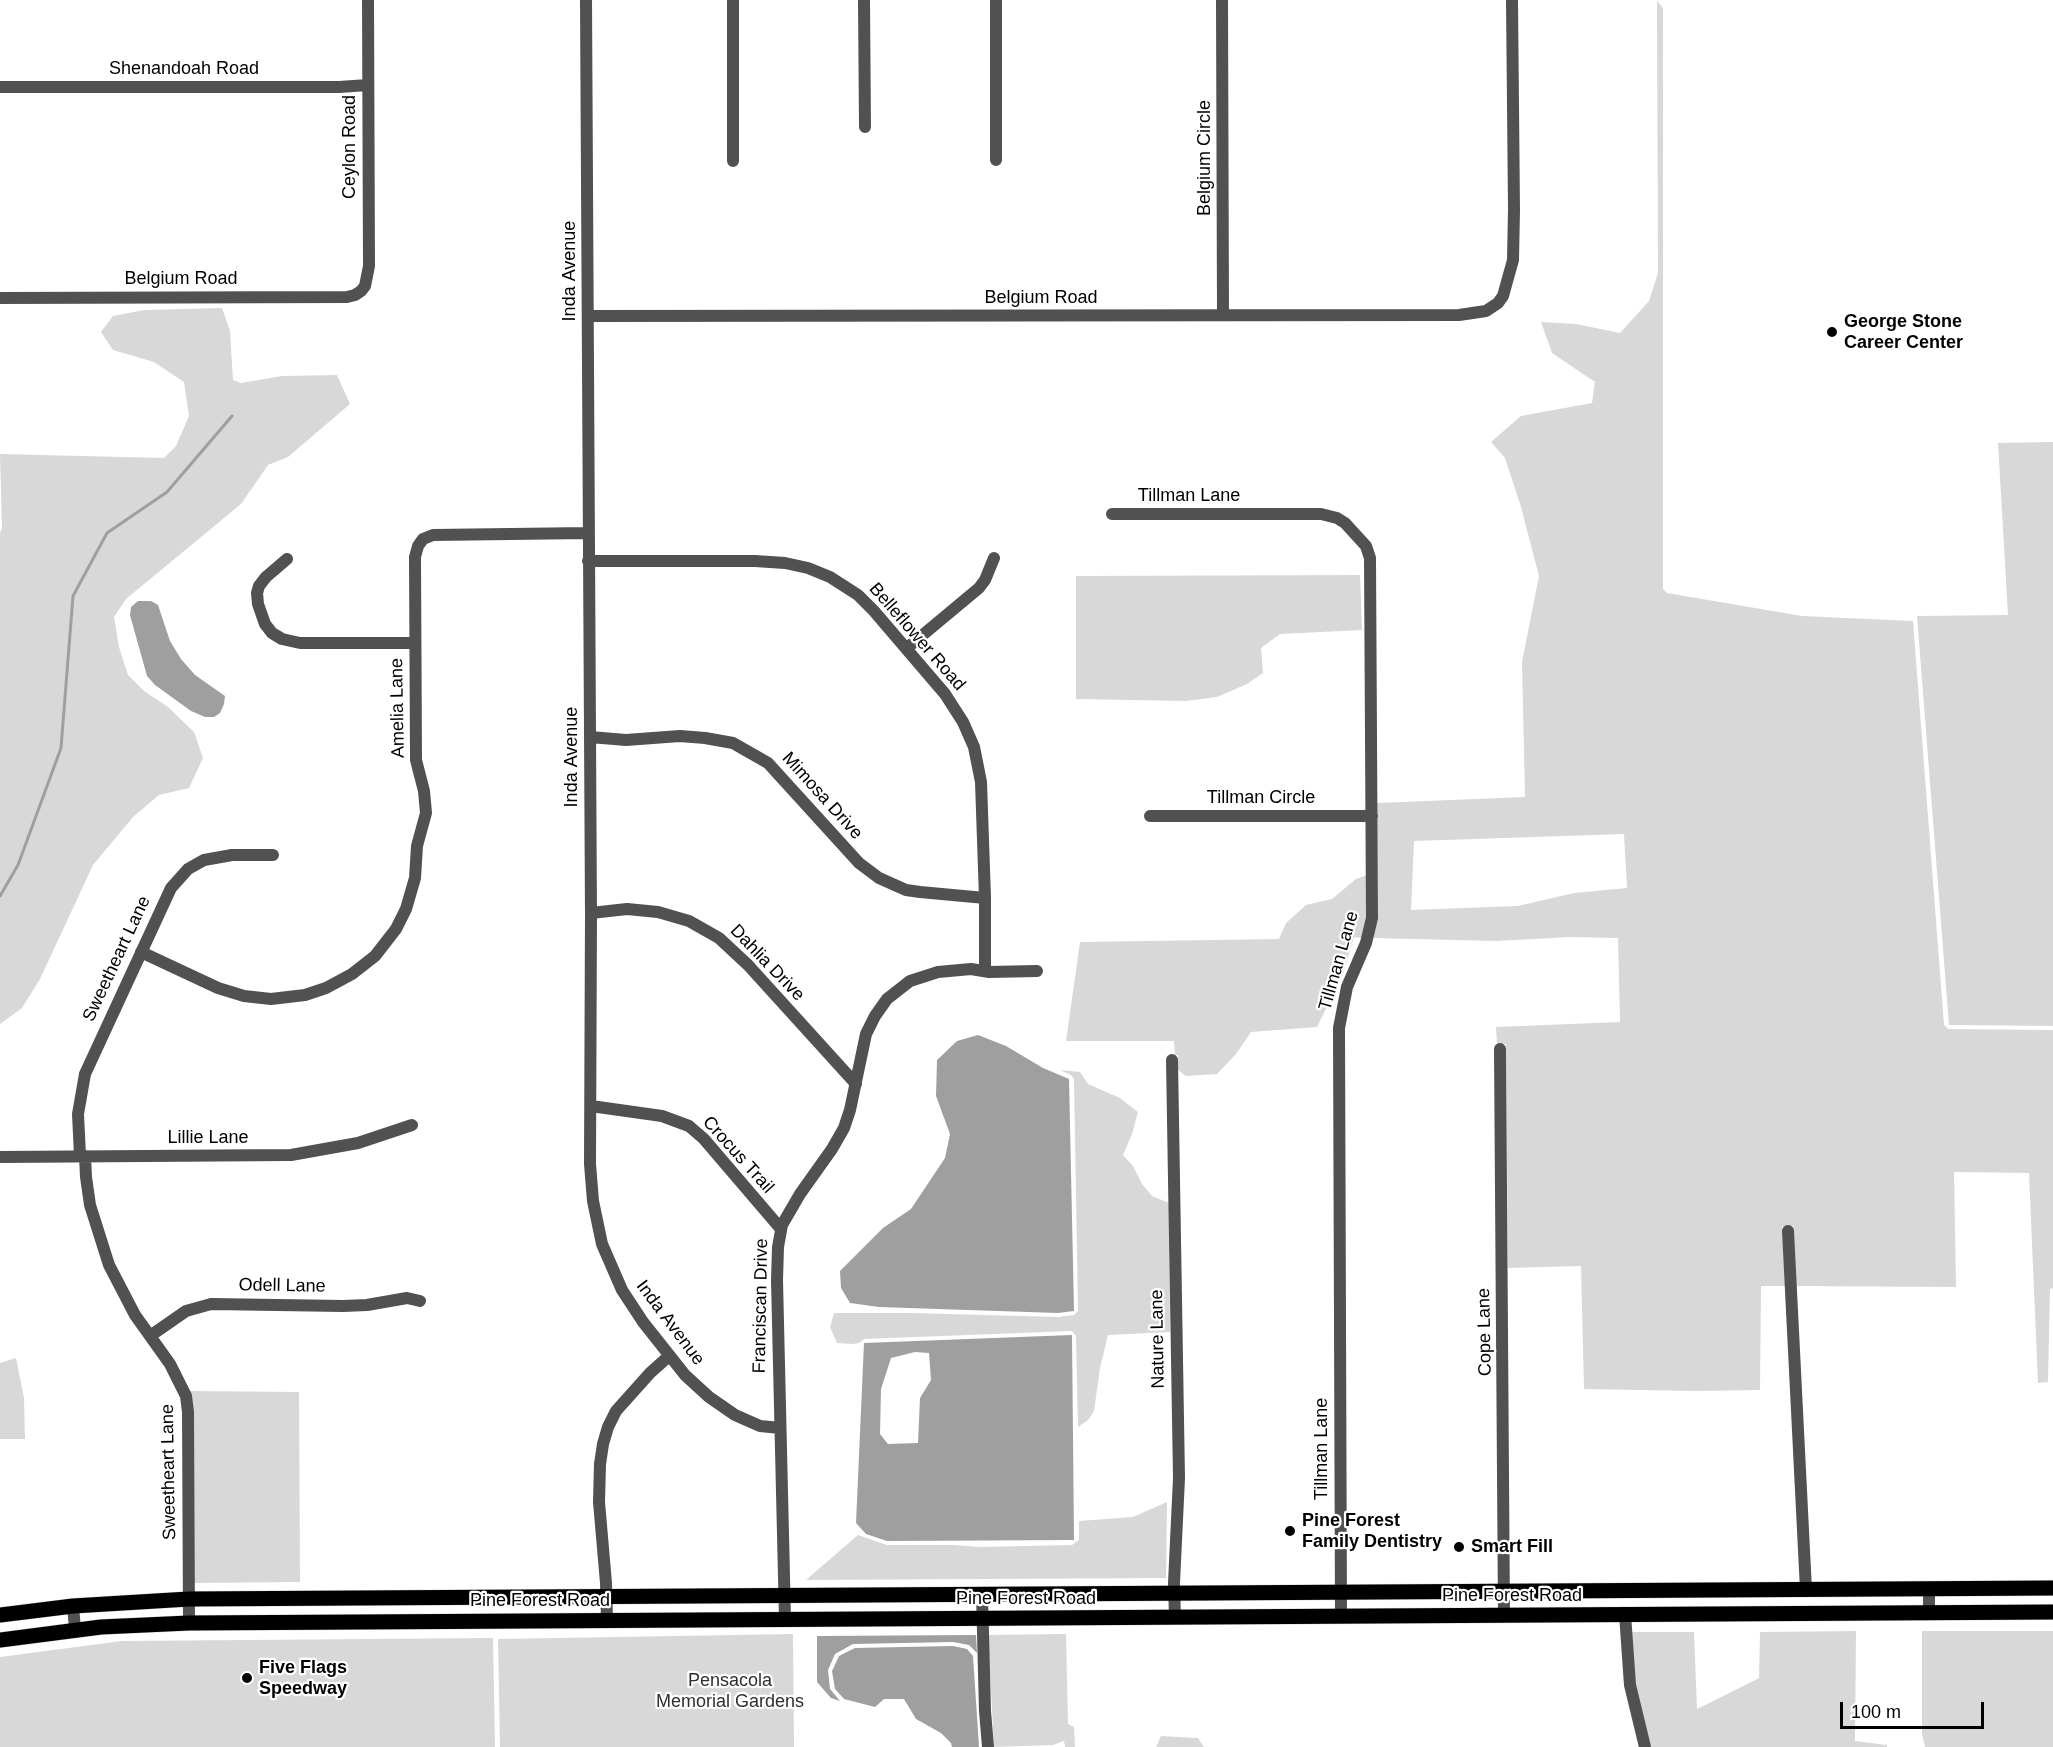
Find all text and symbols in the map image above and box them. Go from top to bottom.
street label: Shenandoah Road [109,58,259,80]
street label: Ceylon Road [339,95,361,199]
street label: Belgium Circle [1194,100,1216,216]
street label: Inda Avenue [559,221,581,321]
street label: Belgium Road [124,268,238,290]
street label: Belgium Road [984,287,1098,309]
place label: George Stone Career Center [1844,311,1963,354]
marker: George Stone Career Center [1825,325,1839,339]
street label: Tillman Lane [1138,485,1240,507]
street label: Belleflower Road [864,579,970,695]
street label: Amelia Lane [386,658,410,758]
street label: Inda Avenue [561,707,583,807]
street label: Mimosa Drive [777,748,867,844]
street label: Tillman Circle [1207,787,1315,809]
street label: Sweetheart Lane [78,893,156,1025]
street label: Tillman Lane [1315,909,1363,1013]
street label: Dahlia Drive [725,920,809,1006]
street label: Crocus Trail [698,1112,778,1198]
street label: Lillie Lane [167,1127,249,1149]
street label: Franciscan Drive [749,1238,773,1374]
street label: Odell Lane [238,1274,326,1298]
street label: Inda Avenue [631,1276,709,1370]
street label: Cope Lane [1473,1288,1497,1376]
street label: Nature Lane [1146,1289,1170,1389]
street label: Tillman Lane [1311,1398,1333,1500]
street label: Sweetheart Lane [157,1404,181,1540]
place label: Pine Forest Family Dentistry [1302,1510,1442,1552]
marker: Pine Forest Family Dentistry [1283,1524,1297,1538]
place label: Smart Fill [1471,1536,1553,1558]
marker: Smart Fill [1452,1540,1466,1554]
street label: Pine Forest Road [1442,1585,1582,1607]
street label: Pine Forest Road [956,1588,1096,1610]
street label: Pine Forest Road [470,1590,610,1612]
place label: Five Flags Speedway [259,1657,347,1700]
park label: Pensacola Memorial Gardens [656,1670,804,1712]
marker: Five Flags Speedway [240,1671,254,1685]
scale bar [1843,1690,1987,1728]
text: 100 m [1851,1702,1901,1722]

